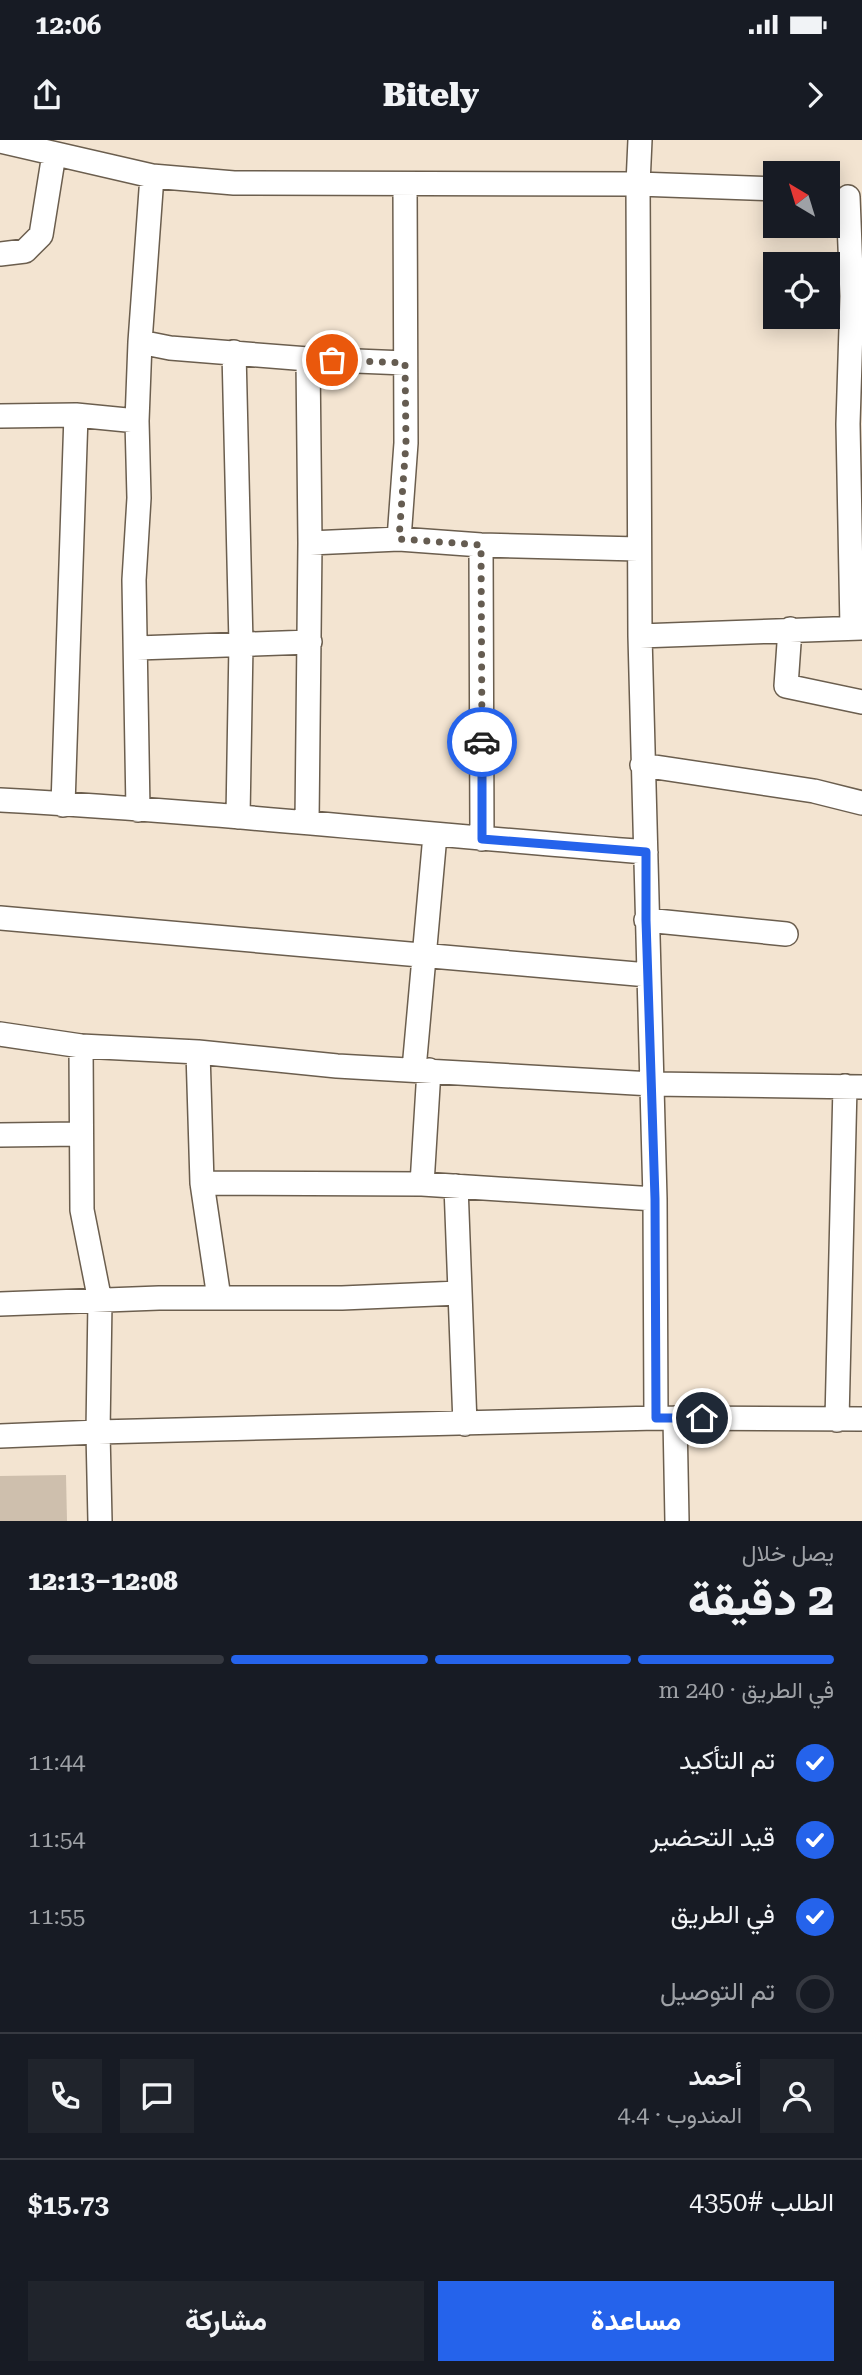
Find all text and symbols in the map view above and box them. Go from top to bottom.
text: 12:06 [35,10,101,40]
icon: share [28,76,66,114]
text: Bitely [383,76,479,114]
icon: forward [796,76,834,114]
north arrow [763,161,840,238]
map controls [763,161,840,329]
button: locate [763,252,840,329]
pin [302,330,362,390]
icon: bag [313,341,351,379]
courier [447,707,517,777]
icon: car [463,723,501,761]
pin [672,1388,732,1448]
icon: home [683,1399,721,1437]
text: يصل خلال [742,1540,834,1567]
text: 12:08–12:13 [28,1566,178,1596]
text: 2 دقيقة [688,1572,834,1626]
text: في الطريق · 240 m [659,1677,834,1704]
icon: check [796,1744,834,1782]
text: تم التأكيد [679,1745,775,1775]
text: 11:44 [28,1749,85,1776]
icon: check [796,1821,834,1859]
text: قيد التحضير [650,1822,775,1852]
text: 11:54 [28,1826,85,1853]
icon: check [796,1898,834,1936]
text: في الطريق [670,1899,775,1929]
text: 11:55 [28,1903,85,1930]
text: تم التوصيل [660,1976,775,2006]
button: phone [28,2059,102,2133]
button: chat [120,2059,194,2133]
button: person [760,2059,834,2133]
text: أحمد [689,2061,742,2091]
text: المندوب · 4.4 [617,2102,742,2129]
text: الطلب #4350 [689,2187,834,2217]
text: $15.73 [28,2190,109,2220]
button: مشاركة [28,2281,424,2361]
button: مساعدة [438,2281,834,2361]

